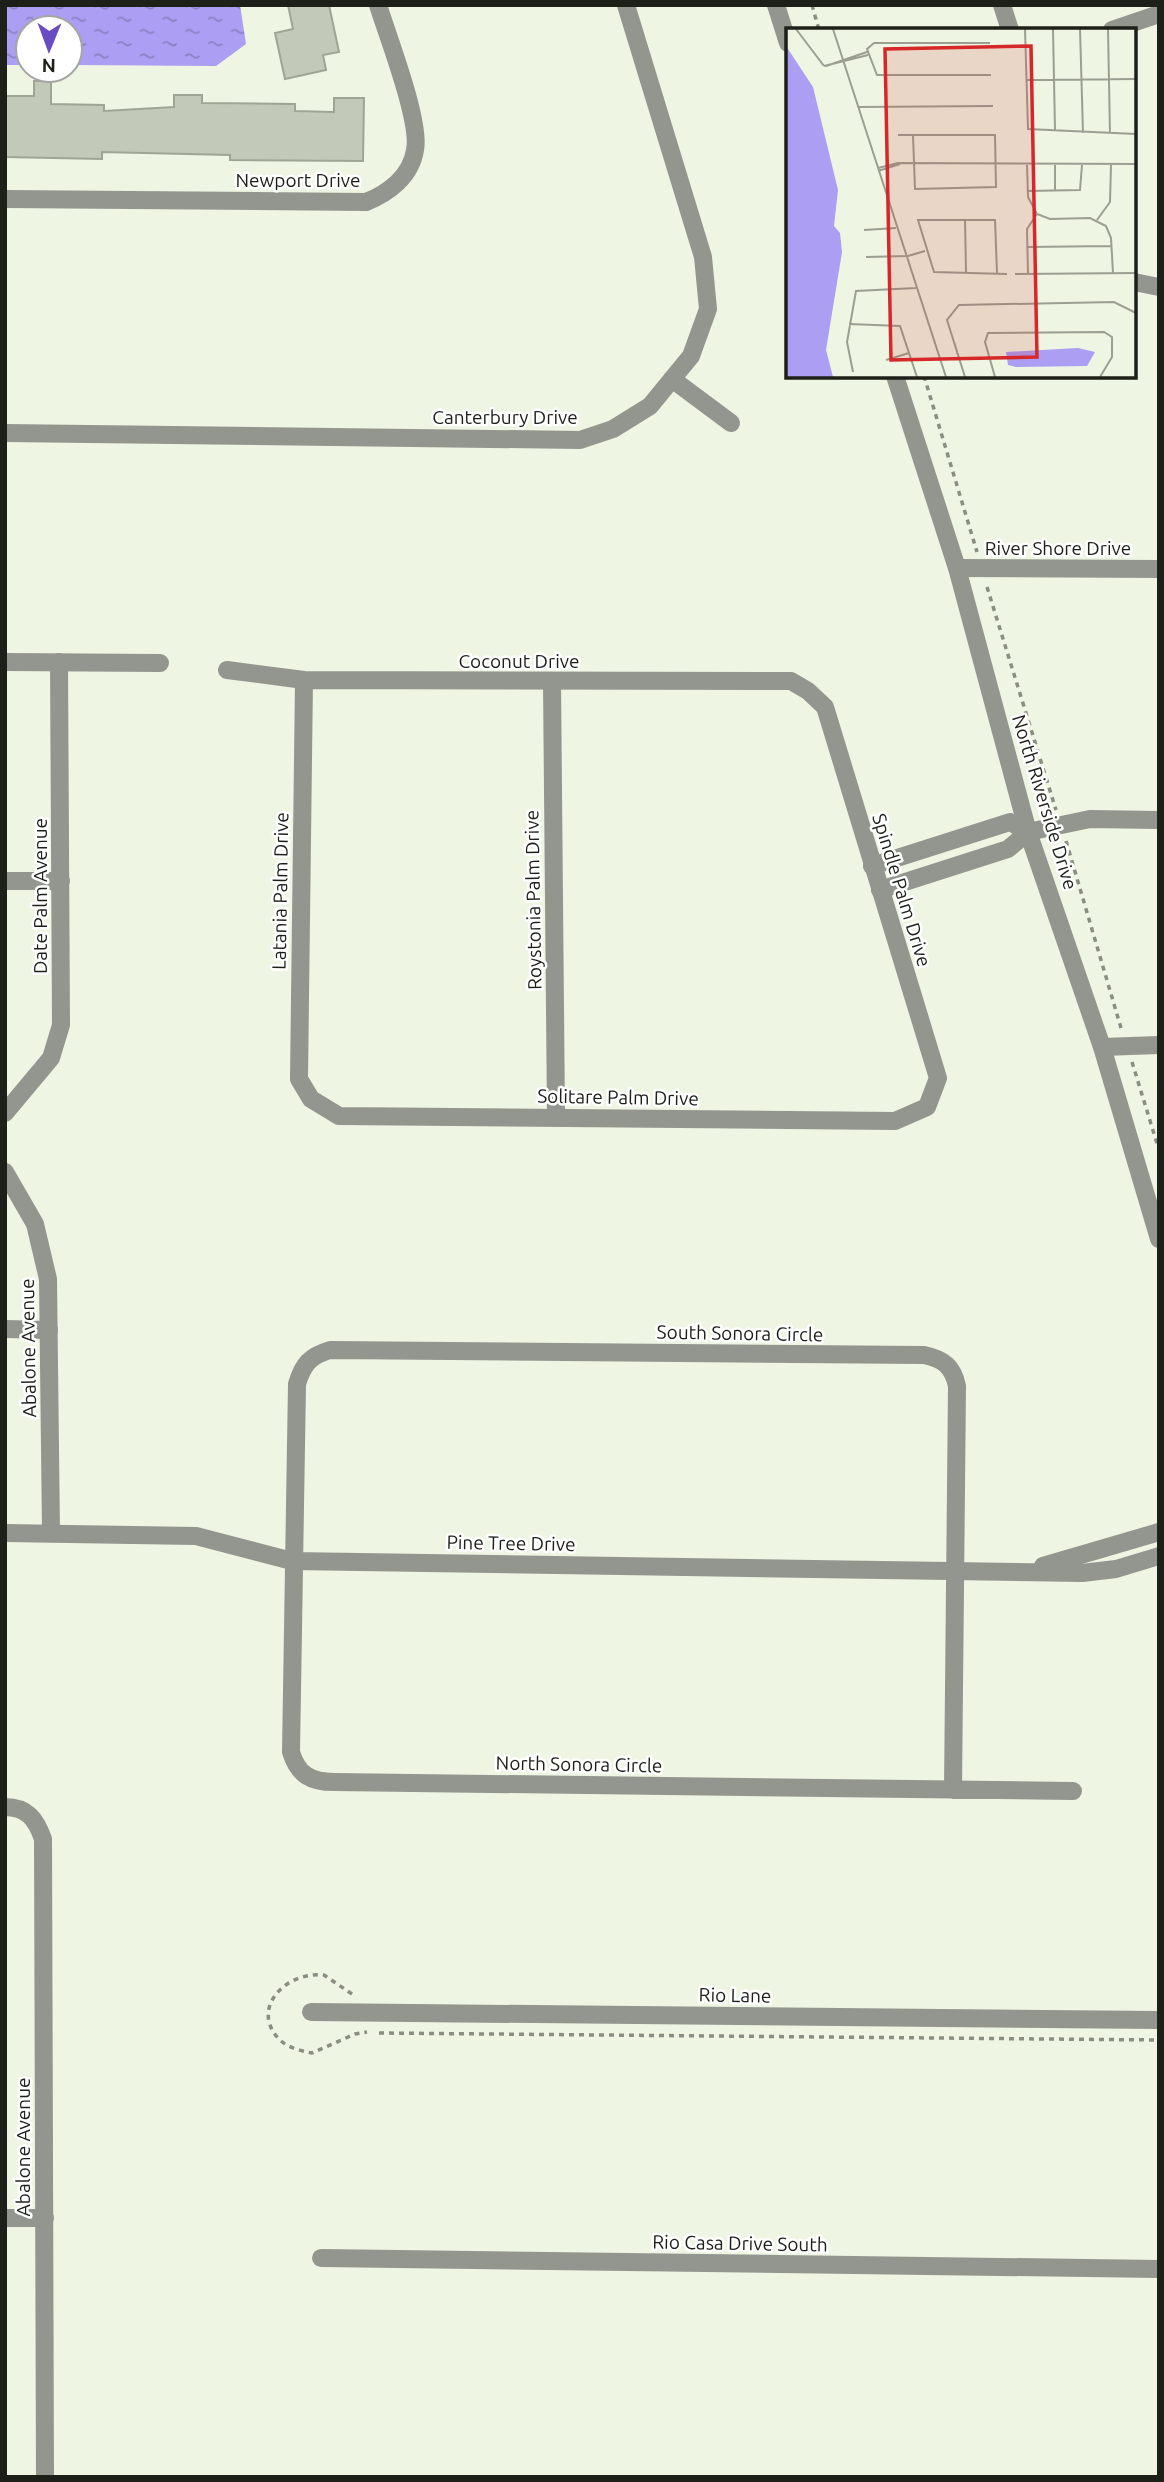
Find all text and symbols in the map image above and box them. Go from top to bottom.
north arrow [14,14,84,84]
inset map [786,28,1136,378]
text: N [41,55,56,77]
street label: Newport Drive [236,169,360,191]
street label: Canterbury Drive [432,406,578,428]
street label: River Shore Drive [985,537,1131,559]
street label: Coconut Drive [458,650,580,672]
street label: North Riverside Drive [1008,712,1082,892]
street label: Roystonia Palm Drive [520,810,546,990]
street label: Spindle Palm Drive [868,811,936,969]
street label: Latania Palm Drive [268,812,292,970]
street label: Date Palm Avenue [29,818,51,974]
street label: Solitare Palm Drive [537,1085,699,1109]
street label: Abalone Avenue [16,1278,40,1418]
street label: South Sonora Circle [656,1321,824,1345]
street label: Pine Tree Drive [446,1531,576,1555]
street label: North Sonora Circle [496,1752,662,1776]
street label: Rio Lane [698,1983,772,2007]
street label: Abalone Avenue [12,2077,34,2217]
street label: Rio Casa Drive South [652,2230,828,2256]

